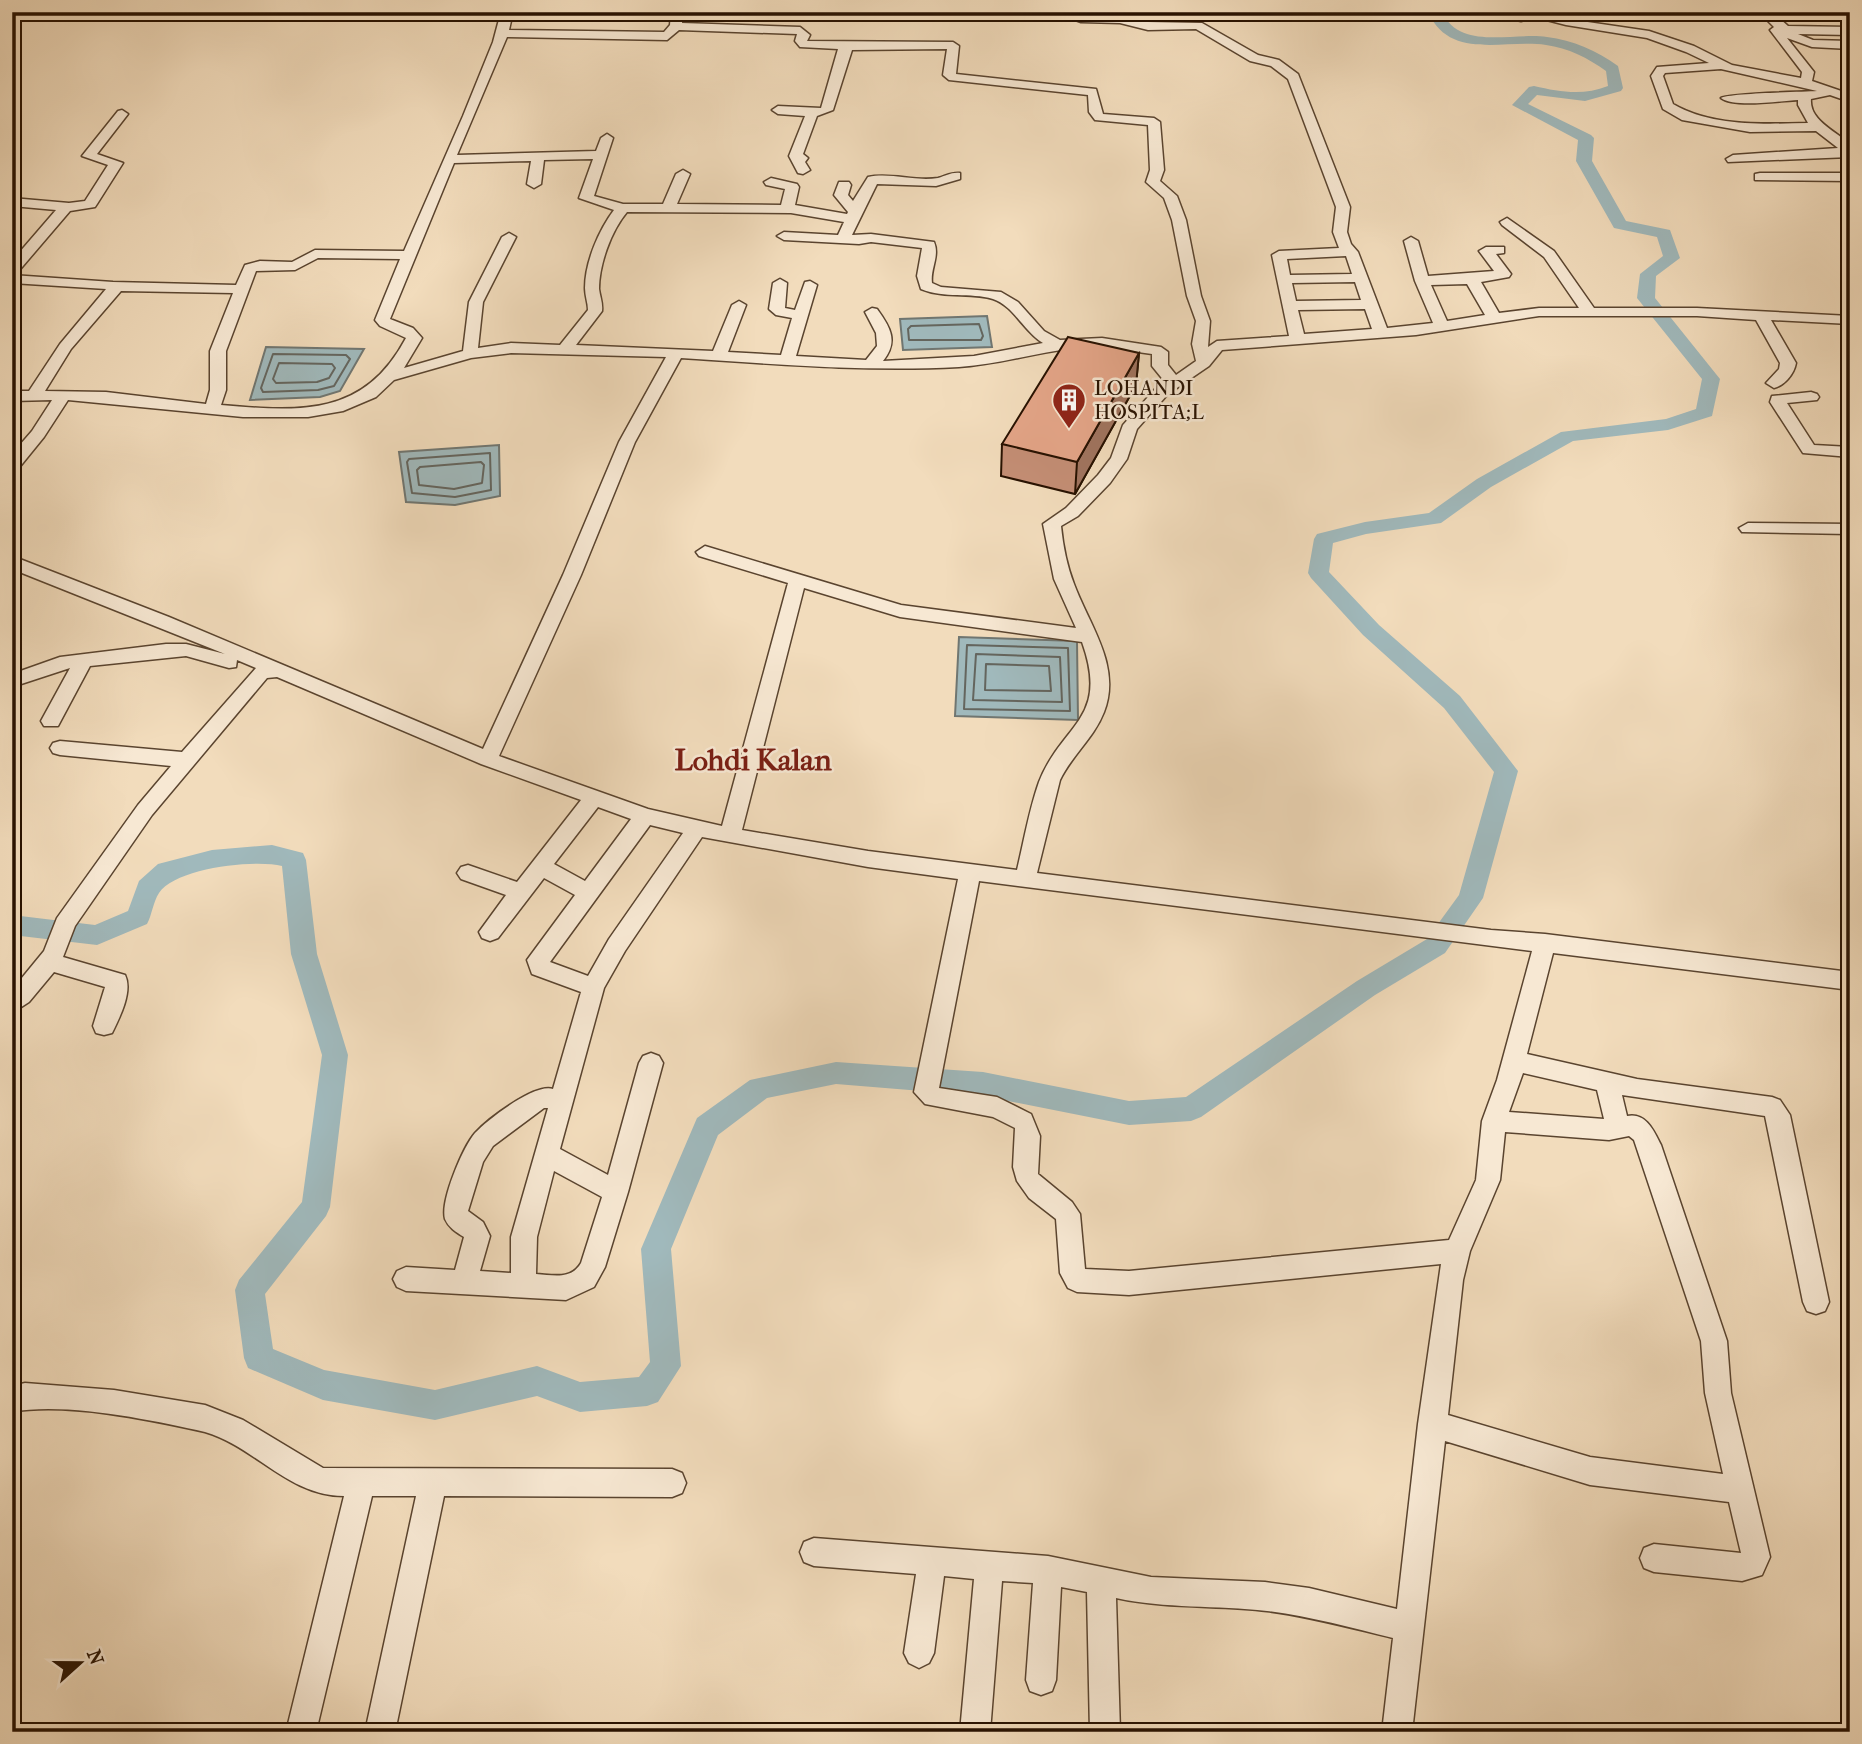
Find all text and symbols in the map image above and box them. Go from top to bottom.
place label: LOHANDI HOSPITA;L [1094,376,1204,424]
building icon: LOHANDI HOSPITA;L [1050,381,1088,430]
district label: Lohdi Kalan [674,743,832,778]
north arrow [46,1628,116,1698]
text: N [82,1647,108,1668]

